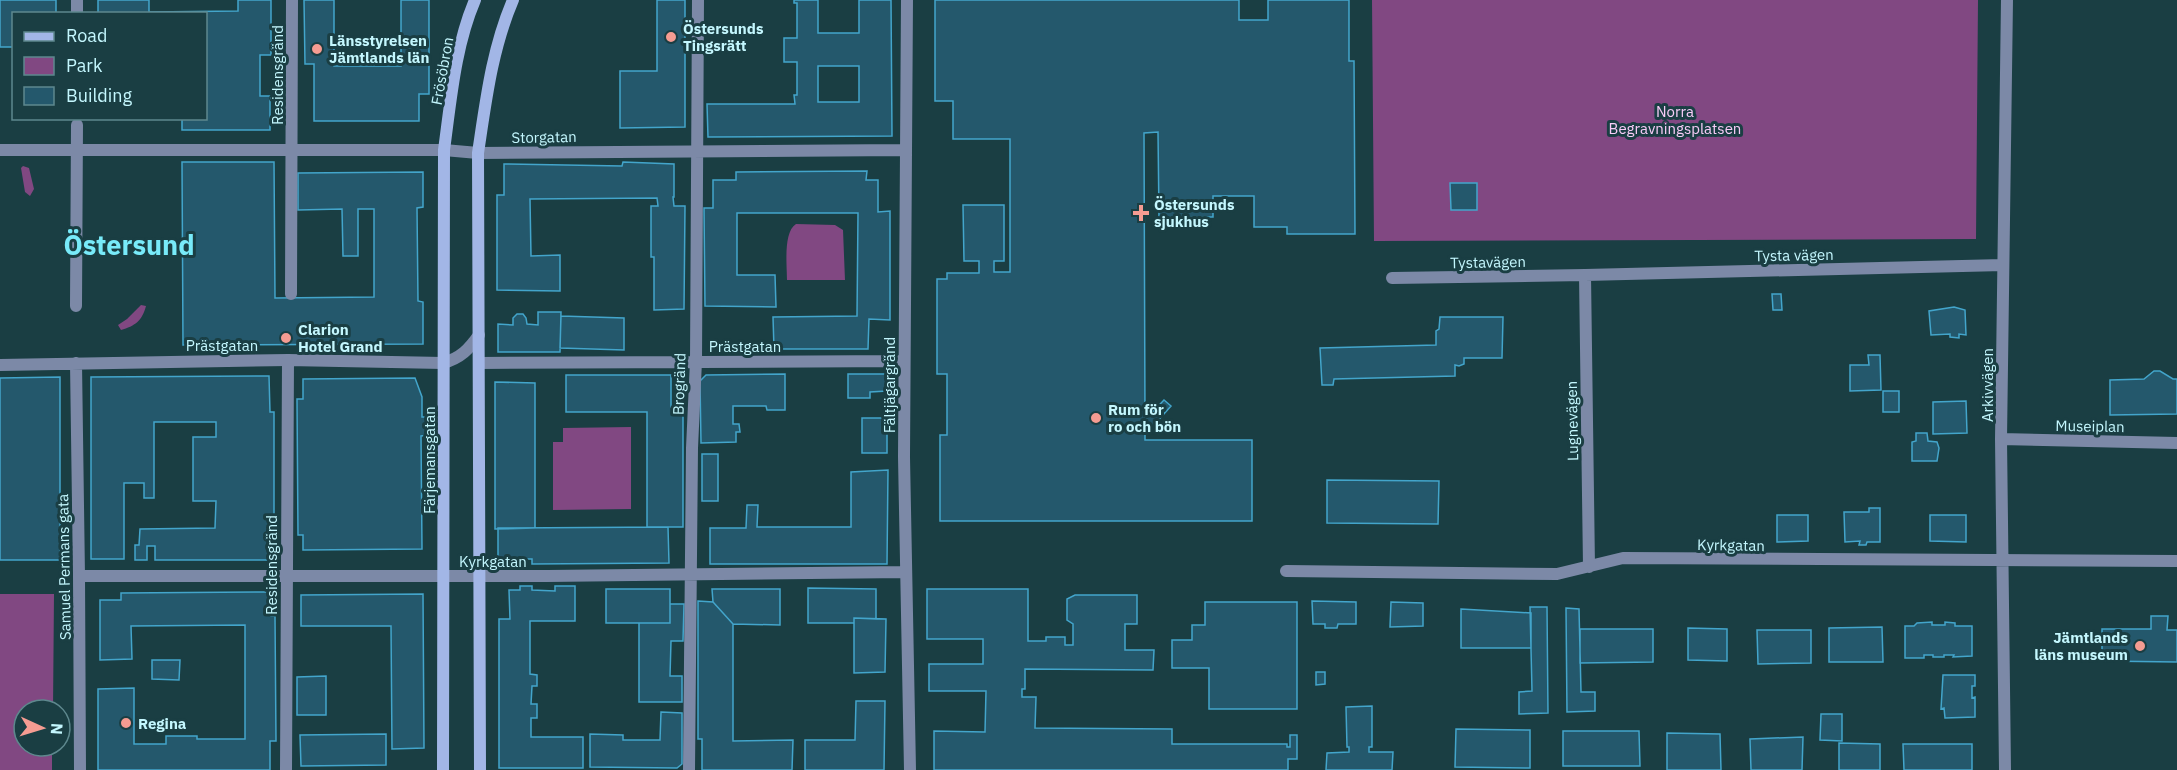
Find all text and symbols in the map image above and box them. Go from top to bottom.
legend [12,12,207,120]
place label: Östersunds Tingsrätt [683,19,764,55]
text: Road [66,24,107,47]
street label: Residensgränd [268,25,287,125]
marker: Östersunds Tingsrätt [664,30,678,44]
place label: Länsstyrelsen Jämtlands län [329,31,429,67]
street label: Frösöbron [427,36,457,106]
marker: Länsstyrelsen Jämtlands län [310,42,324,56]
text: Park [66,54,103,77]
text: Building [66,84,133,107]
park label: Norra Begravningsplatsen [1609,102,1741,138]
street label: Storgatan [511,127,577,147]
place label: Östersunds sjukhus [1154,195,1235,231]
marker: Östersunds sjukhus [1132,204,1150,222]
district label: Östersund [63,227,195,262]
street label: Tysta vägen [1754,245,1834,265]
street label: Tystavägen [1450,252,1526,272]
place label: Clarion Hotel Grand [298,320,383,356]
marker: Clarion Hotel Grand [279,331,293,345]
street label: Prästgatan [186,336,258,355]
street label: Prästgatan [709,337,781,356]
street label: Fältjägargränd [880,337,899,433]
street label: Arkivvägen [1978,348,1997,422]
street label: Brogränd [668,353,690,415]
street label: Lugnevägen [1562,381,1582,461]
place label: Rum för ro och bön [1108,400,1181,436]
street label: Färjemansgatan [420,406,439,514]
marker: Rum för ro och bön [1089,411,1103,425]
street label: Museiplan [2055,416,2125,436]
street label: Samuel Permans gata [53,494,75,640]
street label: Residensgränd [262,515,281,615]
street label: Kyrkgatan [1697,535,1765,555]
street label: Kyrkgatan [459,552,527,571]
place label: Jämtlands läns museum [2034,628,2128,664]
marker: Jämtlands läns museum [2133,639,2147,653]
north arrow [12,698,72,758]
place label: Regina [138,714,187,733]
marker: Regina [119,716,133,730]
text: N [47,723,67,736]

